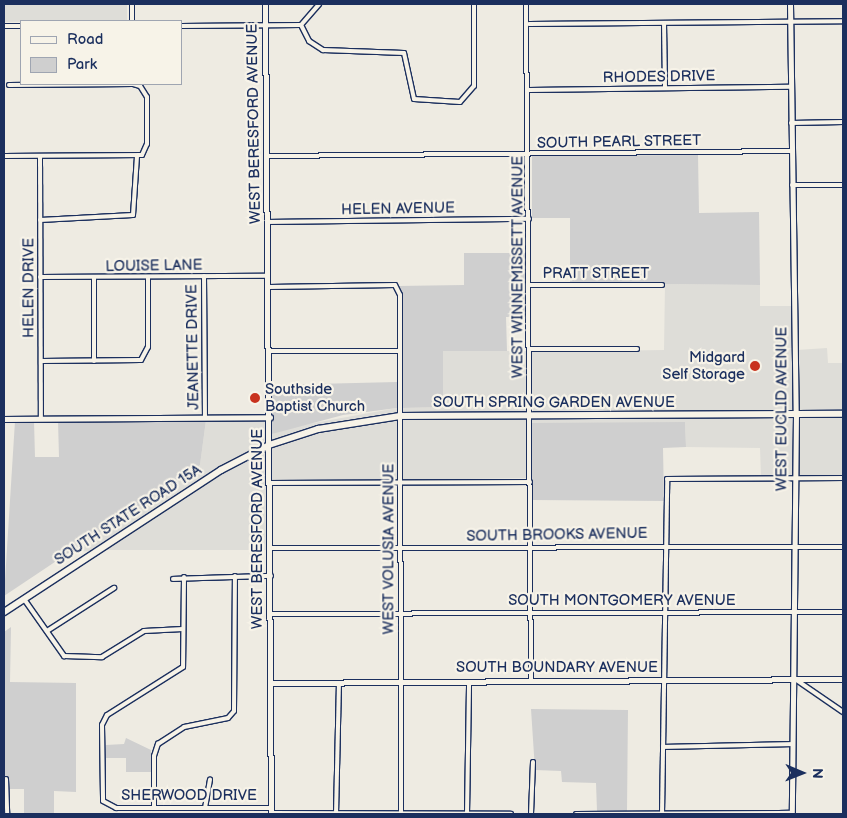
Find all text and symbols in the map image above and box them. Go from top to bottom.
legend [20,20,182,85]
street label: WEST BERESFORD AVENUE [243,24,265,224]
text: Road [67,30,103,49]
text: Park [67,55,97,74]
street label: RHODES DRIVE [603,67,715,87]
street label: SOUTH PEARL STREET [537,132,701,152]
street label: WEST WINNEMISSETT AVENUE [509,155,527,379]
street label: HELEN AVENUE [341,199,455,219]
street label: HELEN DRIVE [20,238,38,338]
street label: LOUISE LANE [105,256,203,276]
street label: PRATT STREET [542,265,650,283]
street label: JEANETTE DRIVE [183,284,203,410]
street label: WEST EUCLID AVENUE [773,327,791,491]
place label: Midgard Self Storage [662,348,745,383]
marker: Midgard Self Storage [749,360,761,372]
place label: Southside Baptist Church [265,380,365,415]
marker: Southside Baptist Church [249,392,261,404]
street label: SOUTH SPRING GARDEN AVENUE [433,394,675,412]
street label: WEST BERESFORD AVENUE [249,429,267,629]
street label: SOUTH STATE ROAD 15A [51,461,205,569]
street label: WEST VOLUSIA AVENUE [380,463,398,635]
street label: SOUTH BROOKS AVENUE [466,524,648,546]
street label: SOUTH MONTGOMERY AVENUE [508,592,736,610]
street label: SOUTH BOUNDARY AVENUE [456,659,658,677]
north arrow [777,748,827,798]
text: N [809,768,826,779]
street label: SHERWOOD DRIVE [121,787,257,805]

